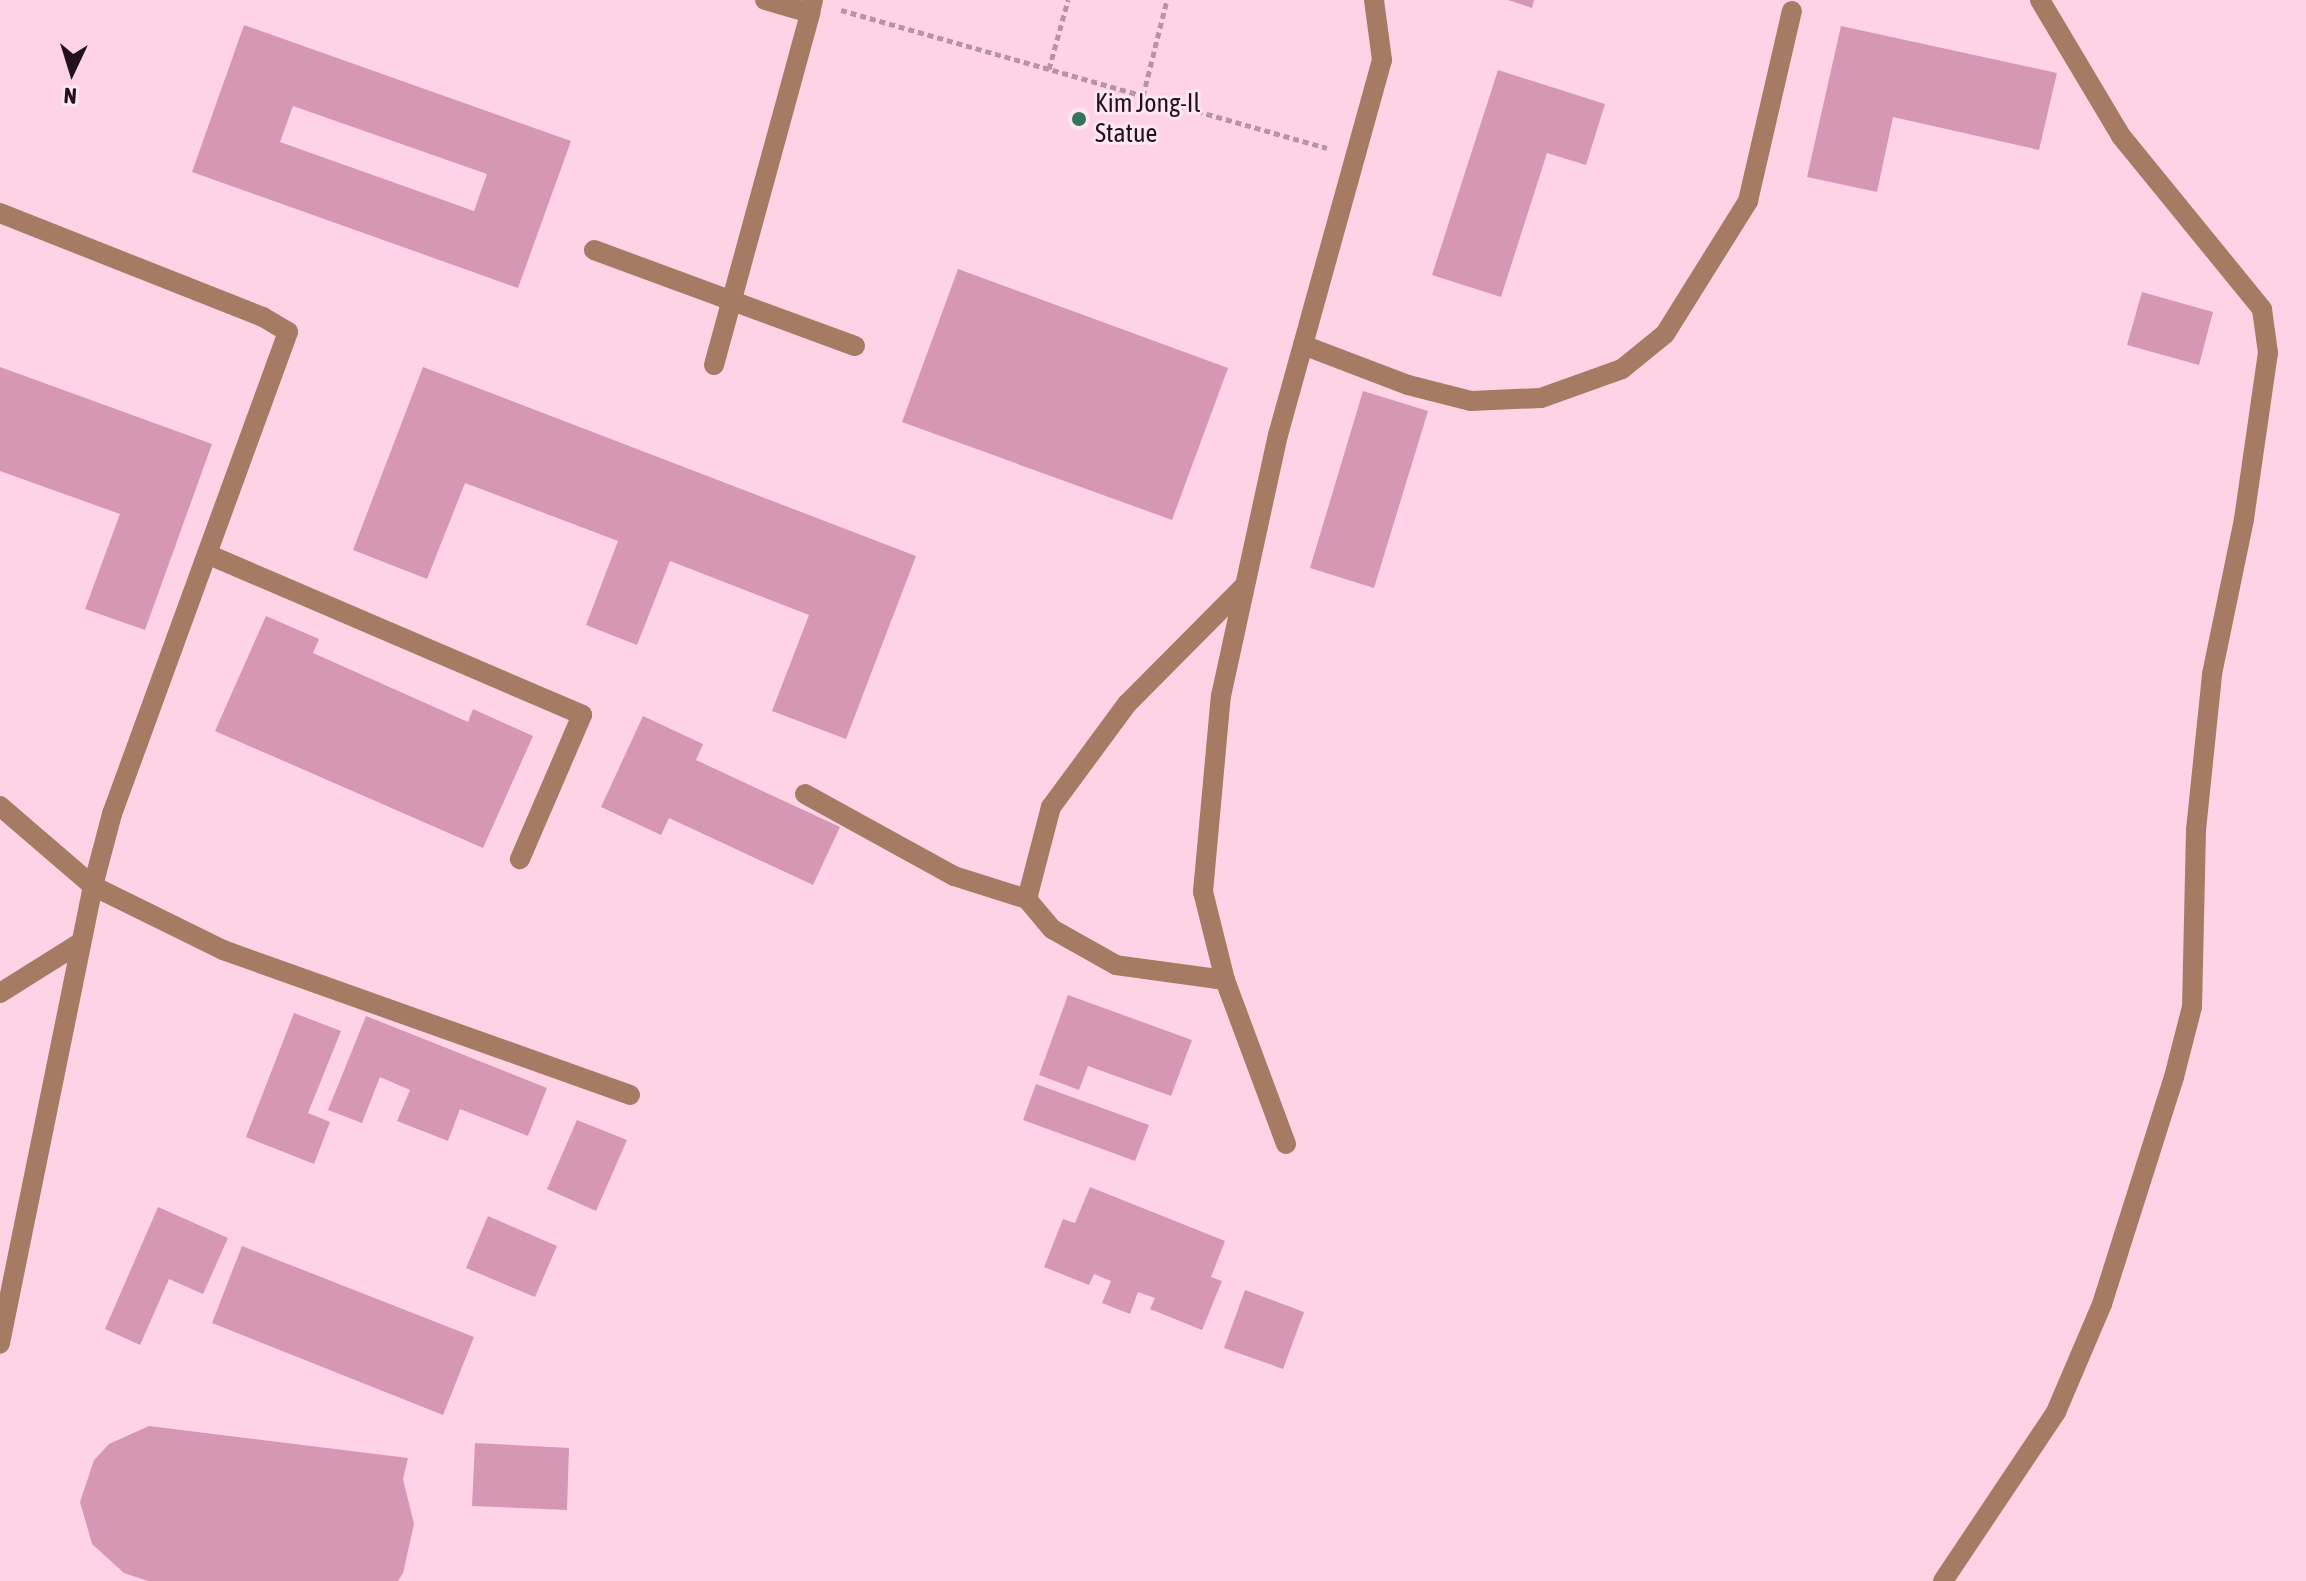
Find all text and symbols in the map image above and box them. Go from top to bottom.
north arrow [32,32,112,112]
text: N [63,83,78,109]
place label: Kim Jong-Il Statue [1095,88,1200,150]
marker: Kim Jong-Il Statue [1070,110,1088,128]

